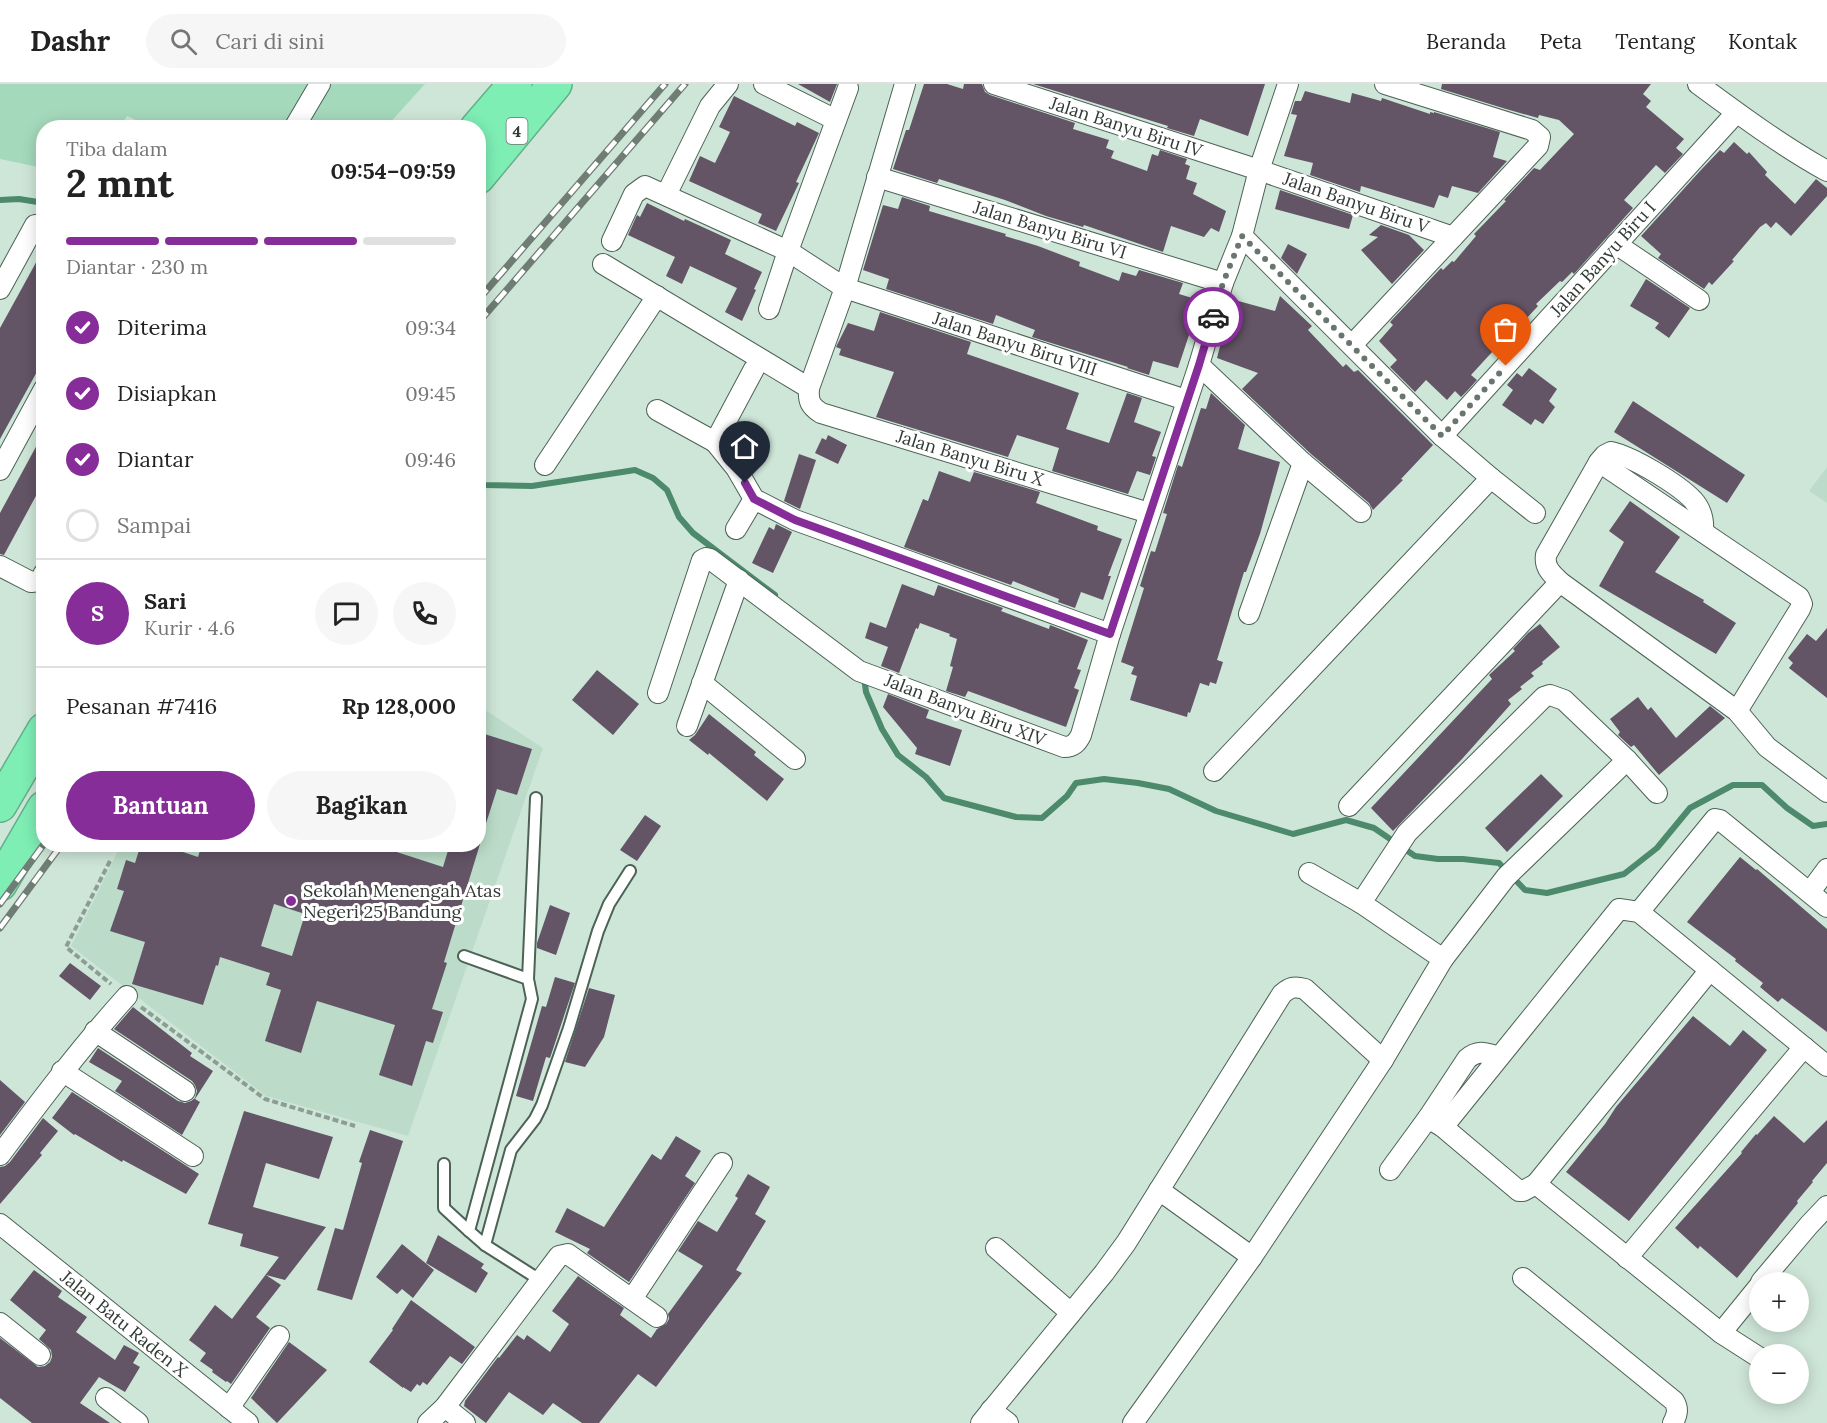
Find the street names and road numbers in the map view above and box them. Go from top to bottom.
street label: Jalan Banyu Biru IV [1046,91,1207,162]
road number: 4 [506,118,528,144]
street label: Jalan Banyu Biru V [1279,166,1433,239]
street label: Jalan Banyu Biru VI [970,195,1130,264]
street label: Jalan Banyu Biru I [1544,196,1660,322]
street label: Jalan Banyu Biru VIII [929,306,1100,381]
street label: Jalan Banyu Biru X [893,424,1047,491]
street label: Jalan Banyu Biru XIV [880,668,1050,751]
street label: Jalan Batu Raden X [55,1265,193,1382]

